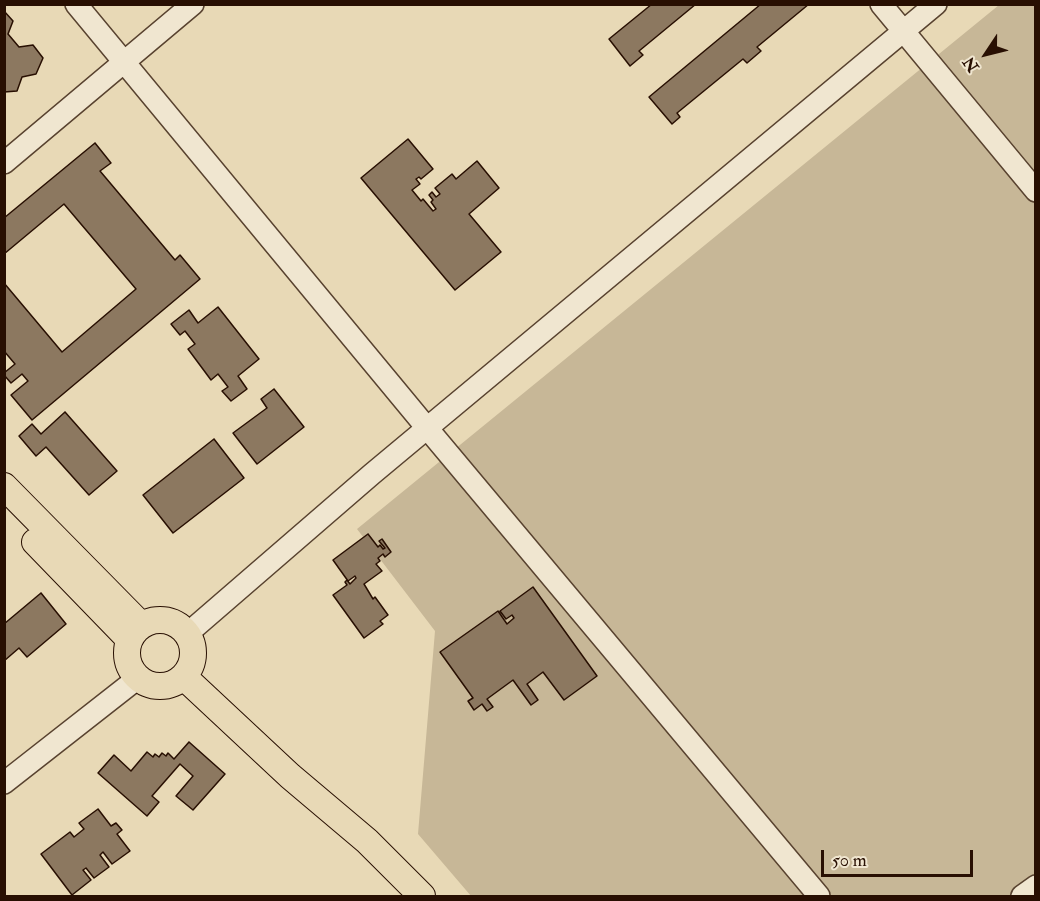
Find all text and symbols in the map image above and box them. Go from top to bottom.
north arrow [956,24,1016,84]
text: N [959,53,984,76]
scale bar [824,838,976,876]
text: 50 m [832,849,867,872]

